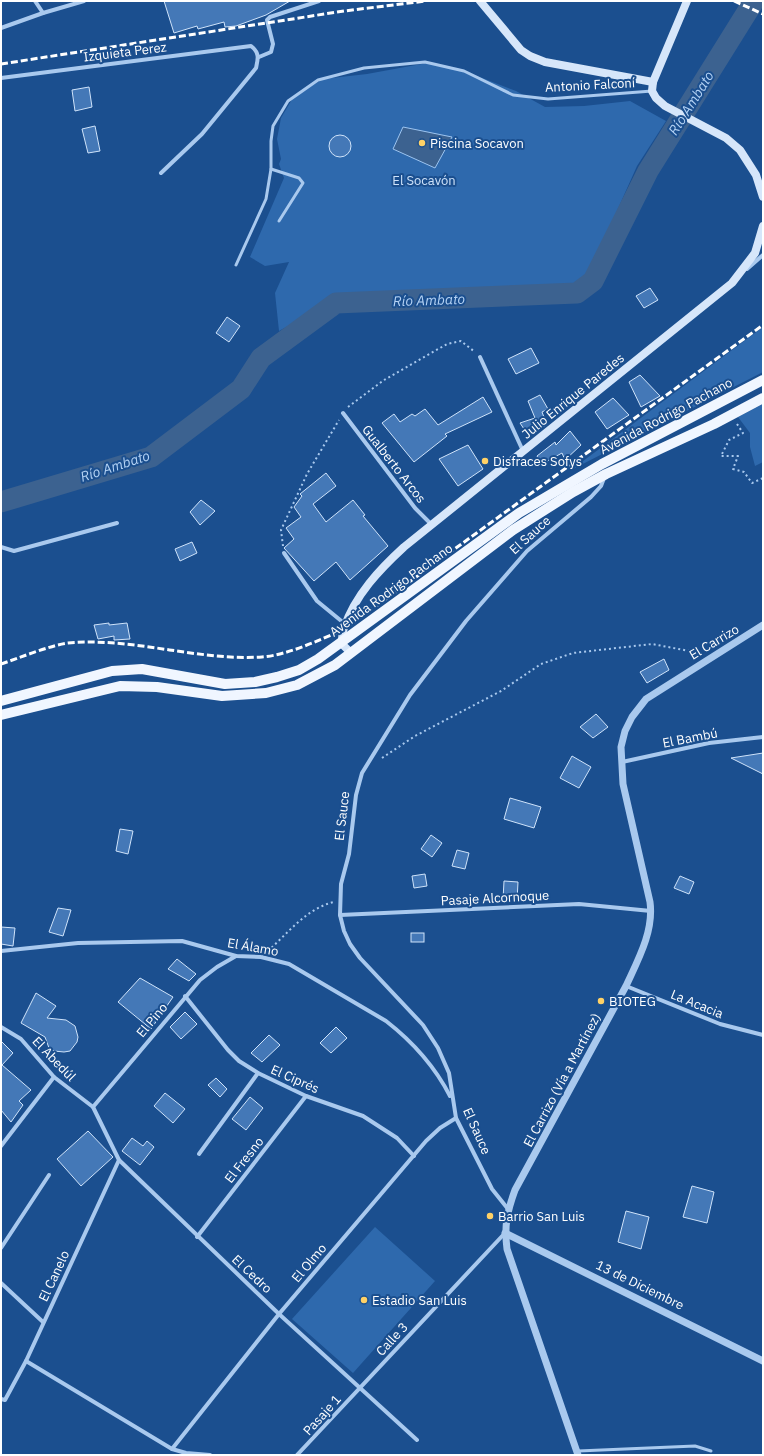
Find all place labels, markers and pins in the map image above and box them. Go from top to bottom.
place label: Piscina Socavon [430,135,524,152]
marker: Piscina Socavon [417,138,427,148]
place label: Disfraces Sofys [493,453,582,470]
marker: Disfraces Sofys [480,456,490,466]
place label: BIOTEG [609,993,656,1010]
marker: BIOTEG [596,996,606,1006]
place label: Barrio San Luis [498,1208,585,1225]
marker: Barrio San Luis [485,1211,495,1221]
place label: Estadio San Luis [372,1292,467,1309]
marker: Estadio San Luis [359,1295,369,1305]

